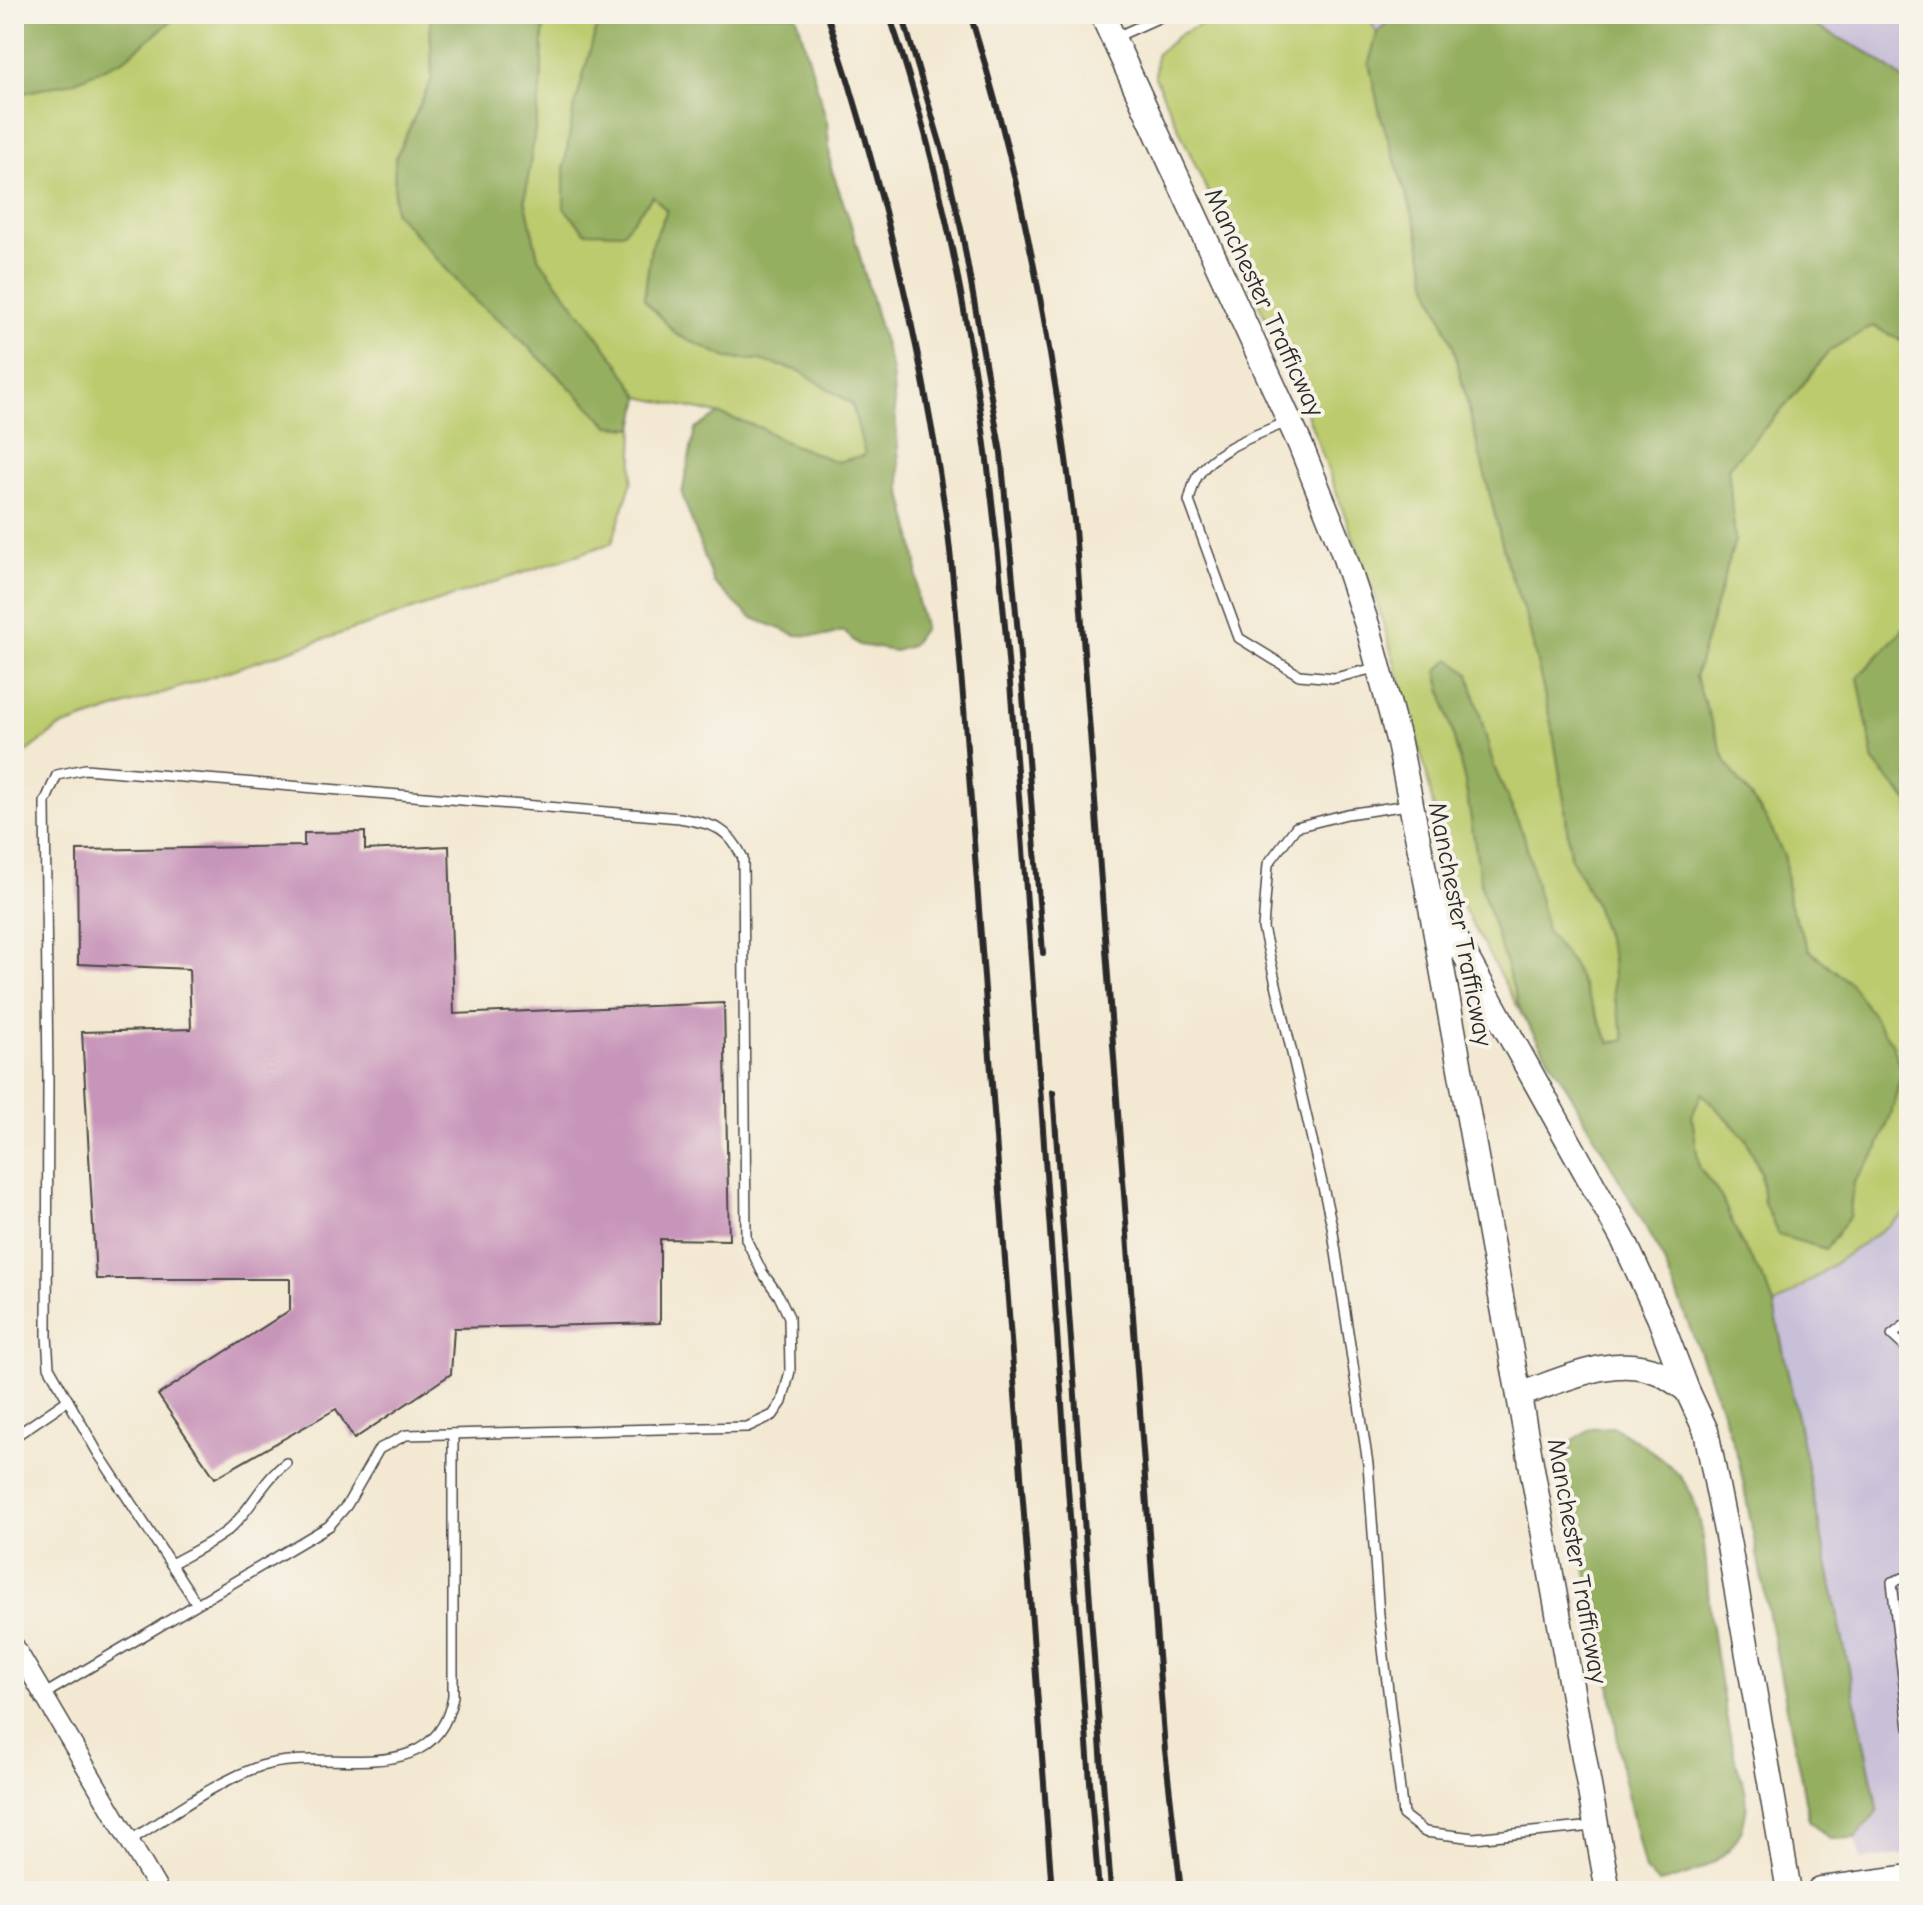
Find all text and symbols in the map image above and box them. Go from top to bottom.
street label: Manchester Trafficway [1198,183,1330,422]
street label: Manchester Trafficway [1422,799,1499,1049]
street label: Manchester Trafficway [1541,1436,1613,1687]

